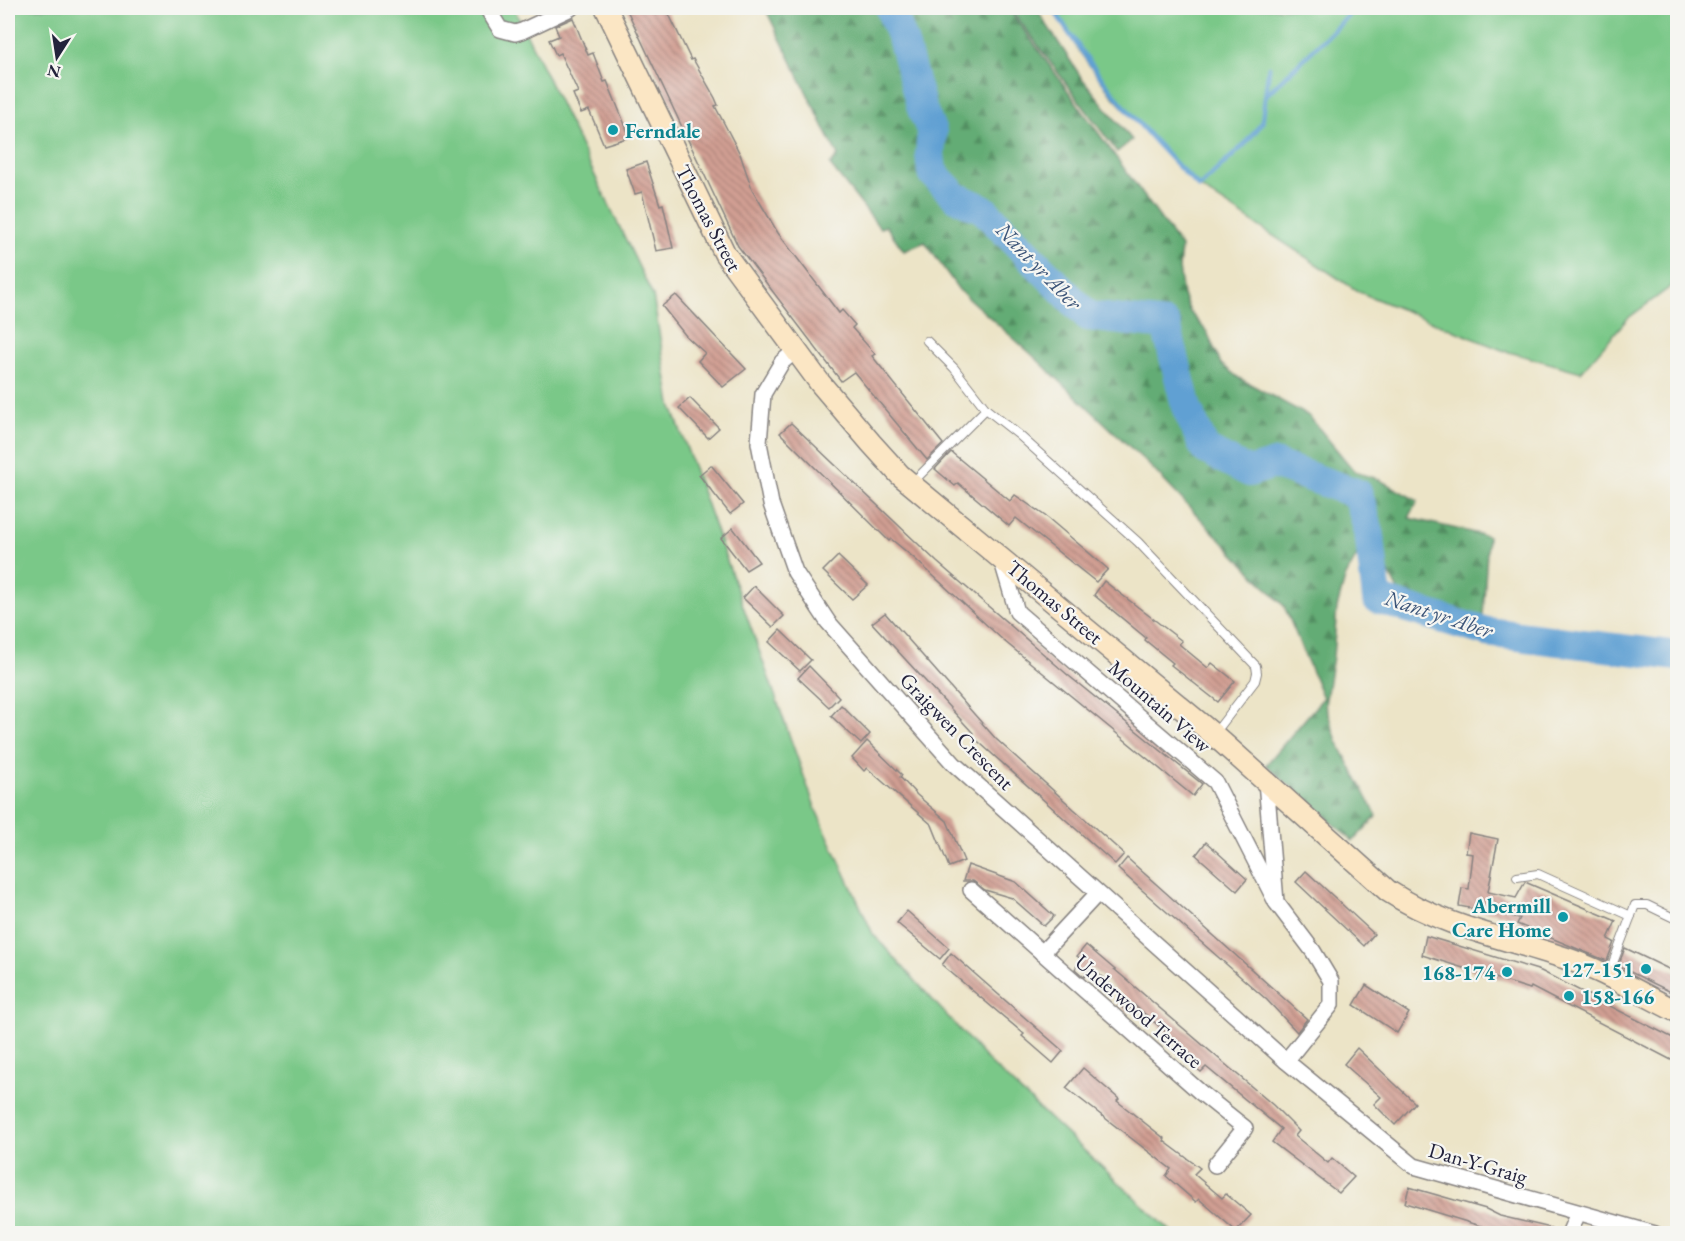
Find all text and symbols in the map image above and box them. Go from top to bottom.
north arrow [27,27,87,87]
text: N [45,60,63,83]
place label: Ferndale [625,117,701,144]
marker: Ferndale [606,123,620,137]
street label: Thomas Street [670,160,749,276]
water label: Nant yr Aber [989,215,1089,317]
street label: Thomas Street [1001,554,1109,650]
water label: Nant yr Aber [1381,583,1498,646]
street label: Mountain View [1103,654,1218,759]
street label: Graigwen Crescent [894,667,1020,796]
place label: Abermill Care Home [1452,892,1551,943]
marker: Abermill Care Home [1556,910,1570,924]
street label: Underwood Terrace [1070,948,1208,1074]
place label: 127-151 [1561,956,1634,983]
place label: 168-174 [1422,959,1496,986]
marker: 127-151 [1639,962,1653,976]
marker: 168-174 [1500,965,1514,979]
place label: 158-166 [1581,983,1654,1010]
marker: 158-166 [1562,989,1576,1003]
street label: Dan-Y-Graig [1426,1136,1531,1190]

